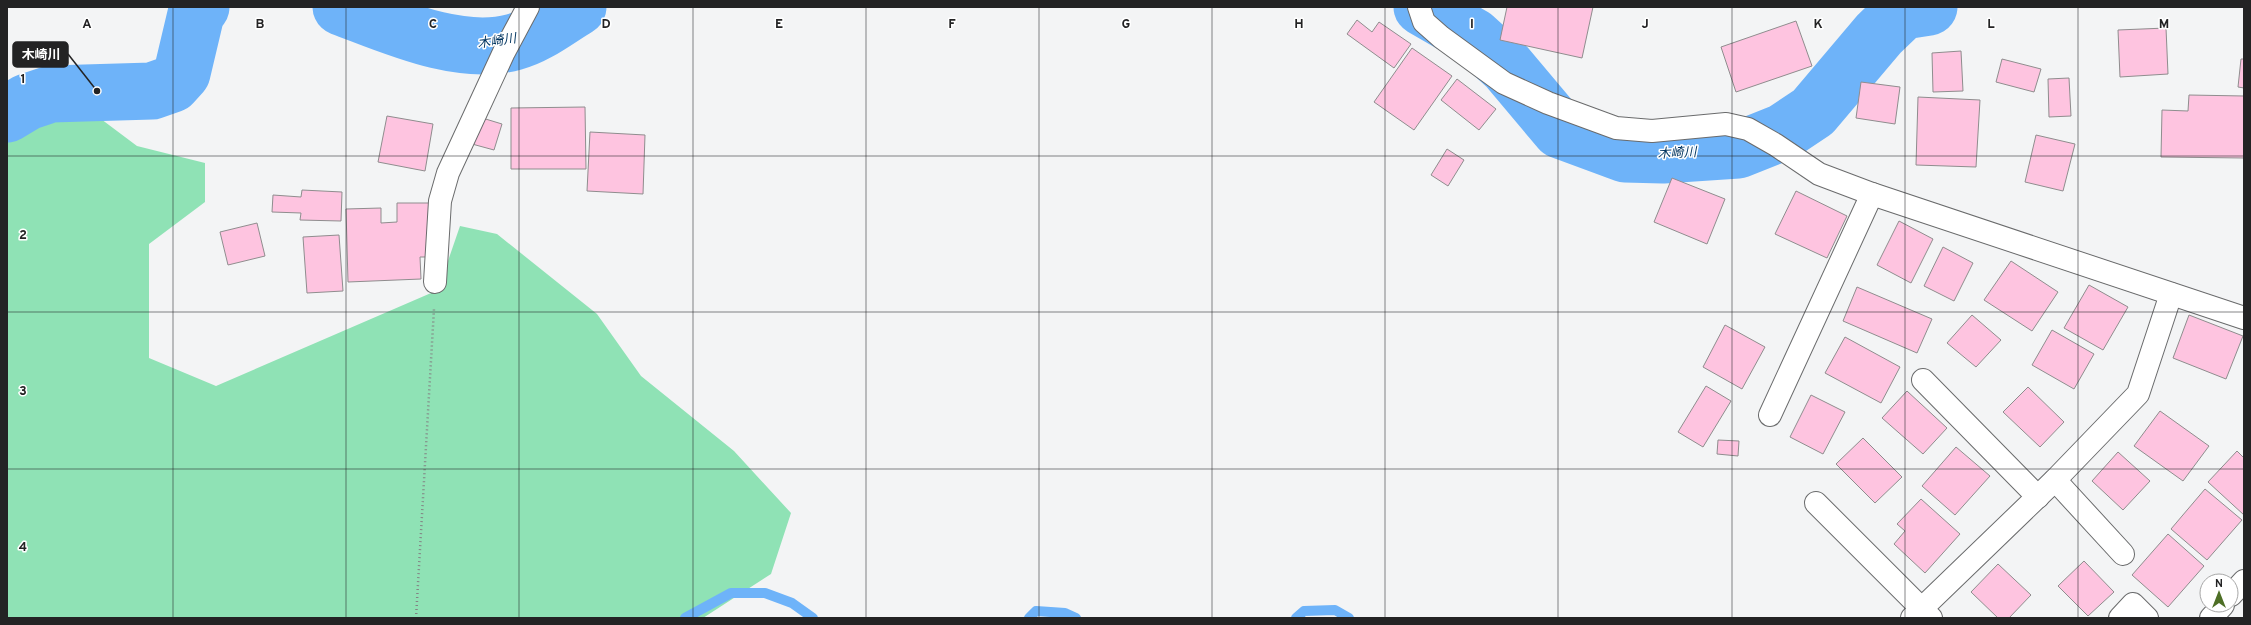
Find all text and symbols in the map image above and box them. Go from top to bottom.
text: A [82,17,92,33]
text: B [256,17,265,33]
text: C [429,17,437,33]
text: D [601,17,611,33]
text: E [775,17,783,33]
text: F [948,17,956,33]
text: G [1122,17,1131,33]
text: H [1294,17,1304,33]
text: I [1470,17,1474,33]
text: J [1641,17,1649,33]
text: K [1813,17,1823,33]
text: L [1987,17,1995,33]
text: M [2159,17,2169,33]
water label: 木崎川 [477,31,519,53]
callout: 木崎川 [13,42,68,67]
text: 木崎川 [21,47,61,64]
text: 1 [20,72,26,88]
water label: 木崎川 [1657,145,1699,163]
text: 2 [19,228,27,244]
text: 3 [19,384,27,400]
text: 4 [19,540,27,556]
north arrow [2199,573,2239,613]
text: N [2215,577,2223,591]

